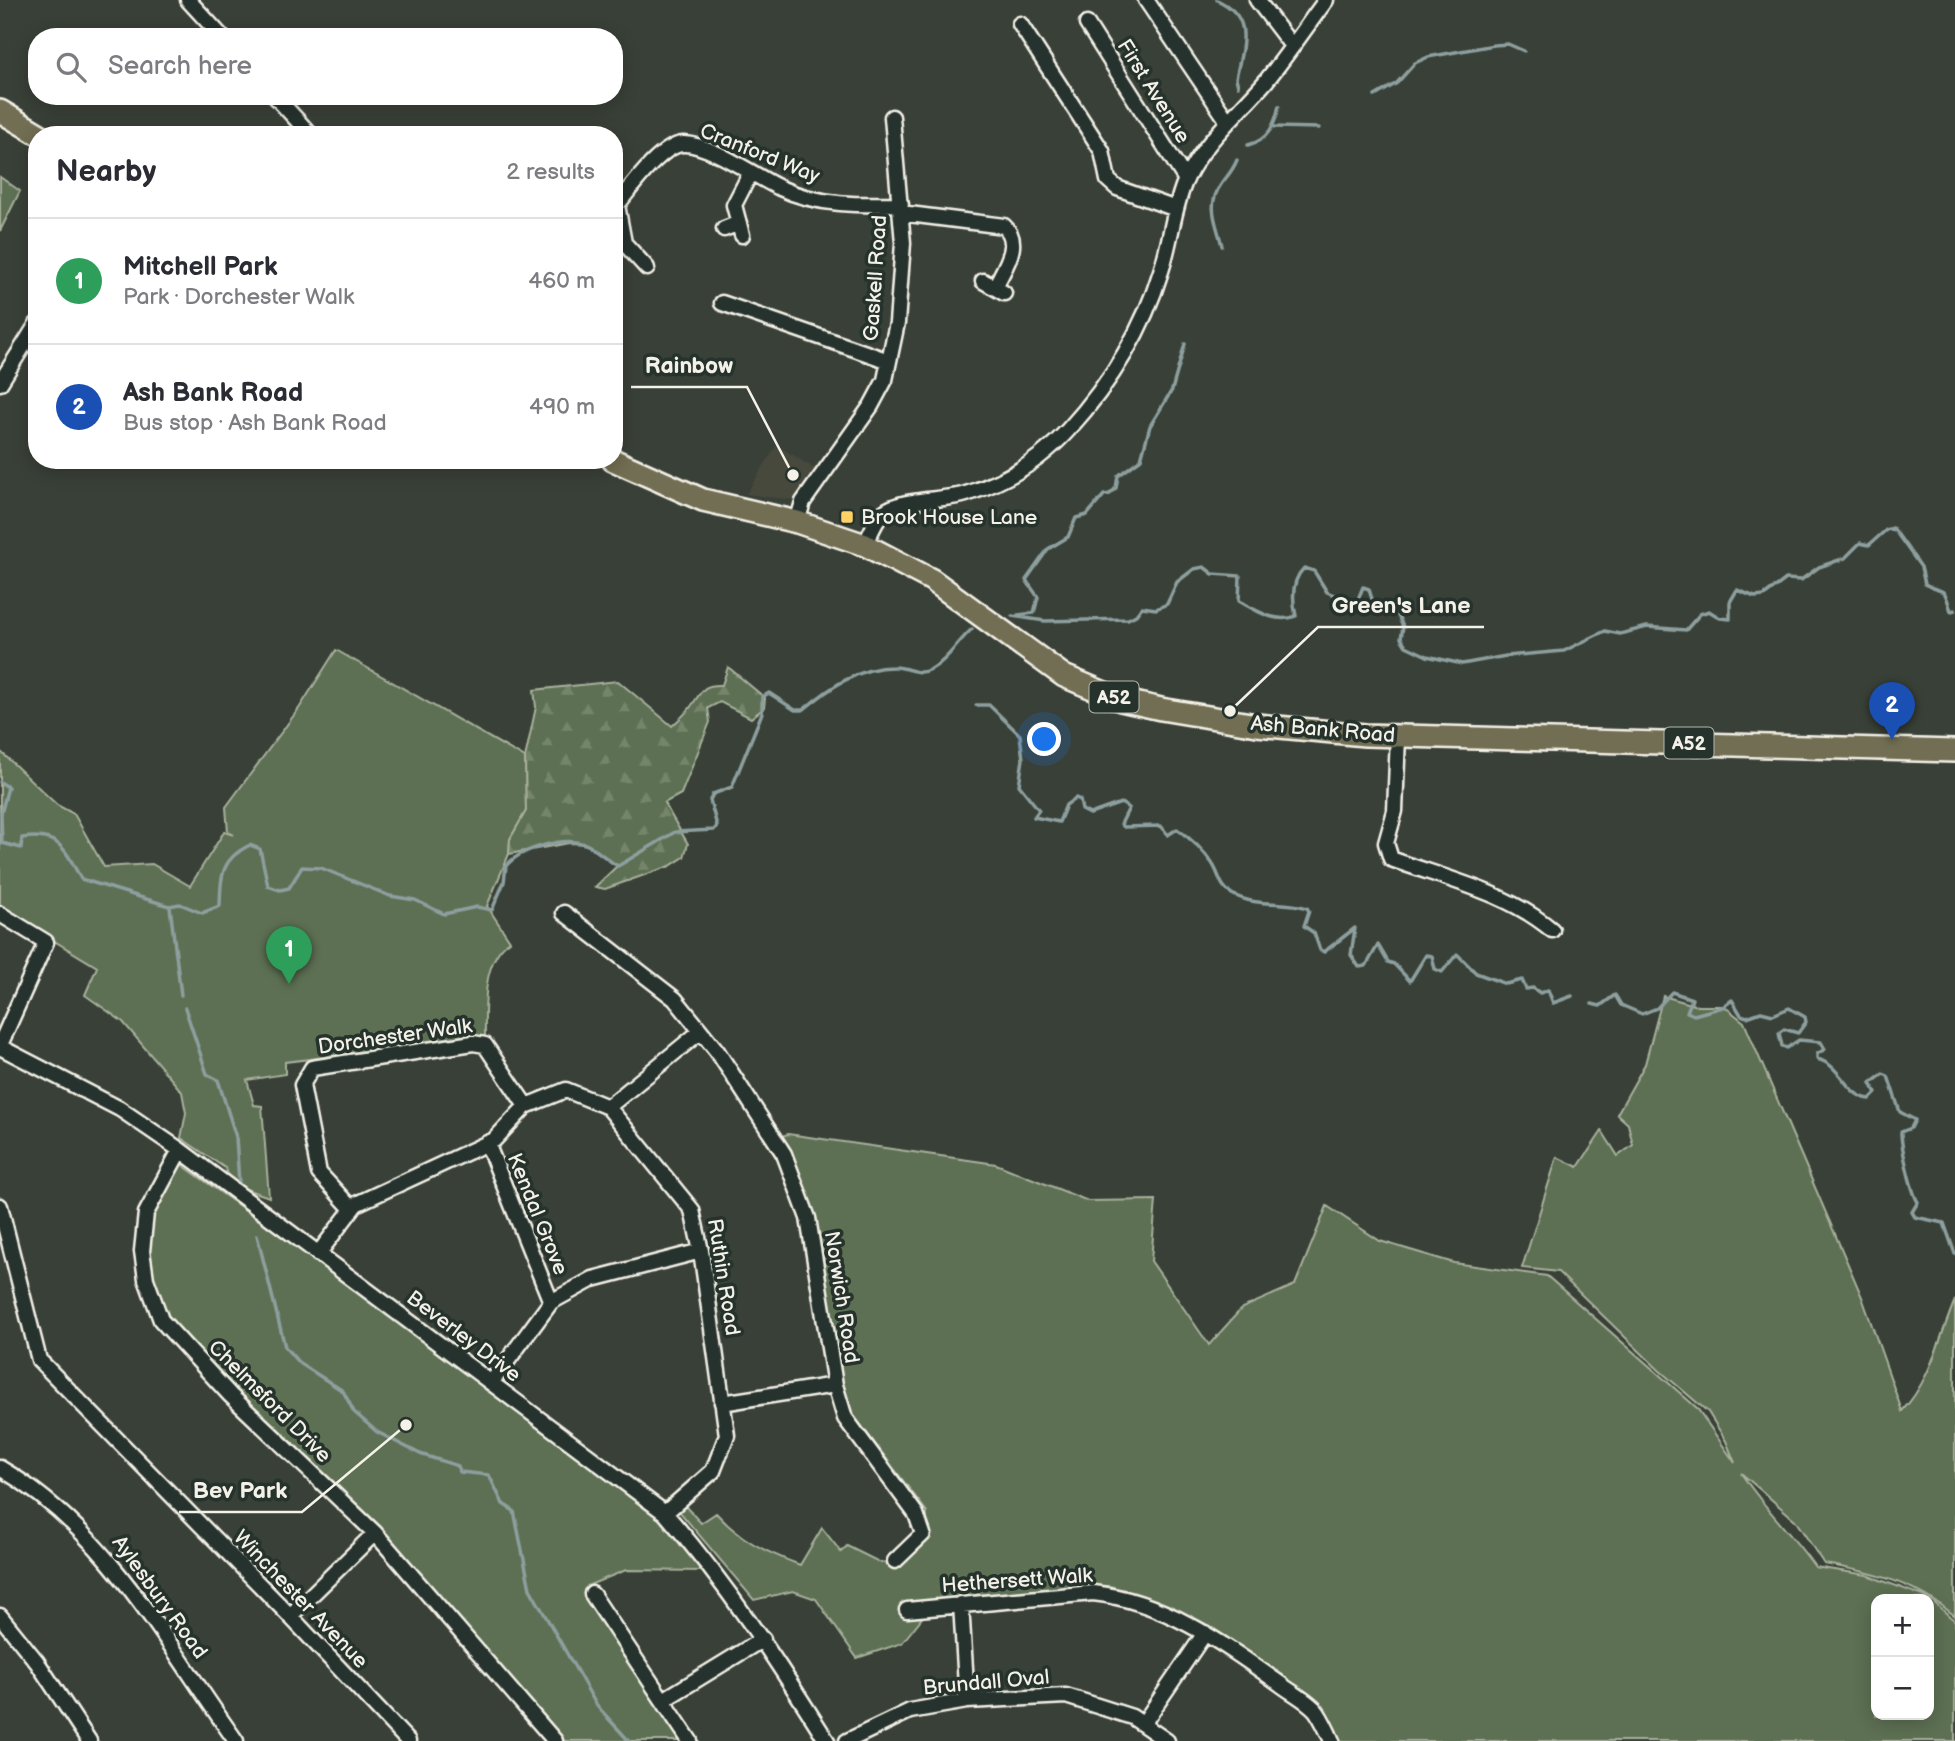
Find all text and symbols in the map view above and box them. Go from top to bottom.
search box [28,28,623,105]
street label: First Avenue [1112,35,1195,148]
icon: search [52,48,90,86]
text: Search here [108,51,252,82]
street label: Cranford Way [696,118,824,189]
text: Nearby [56,154,156,190]
text: 2 results [506,158,595,186]
street label: Gaskell Road [859,214,892,342]
text: Mitchell Park [123,252,278,283]
text: 1 [74,267,84,295]
text: 460 m [528,267,595,295]
text: Park · Dorchester Walk [123,283,354,311]
callout: Rainbow [631,343,747,387]
text: Rainbow [645,352,733,380]
text: Ash Bank Road [123,378,303,409]
text: 2 [72,393,86,421]
text: 490 m [529,393,595,421]
text: Bus stop · Ash Bank Road [123,409,387,437]
place label: Brook House Lane [861,505,1037,530]
marker: Brook House Lane [839,509,855,525]
callout: Green's Lane [1318,583,1484,627]
text: Green's Lane [1332,592,1470,620]
road number: A52 [1090,682,1138,712]
pin: 2 [1869,682,1915,740]
street label: Ash Bank Road [1250,711,1396,748]
your location [1027,722,1061,756]
road number: A52 [1664,728,1714,758]
pin: 1 [266,926,312,984]
street label: Dorchester Walk [316,1013,474,1060]
street label: Kendal Grove [502,1150,573,1279]
street label: Ruthin Road [702,1217,745,1337]
street label: Norwich Road [819,1229,864,1365]
street label: Beverley Drive [402,1285,526,1387]
street label: Chelmsford Drive [203,1335,336,1468]
callout: Bev Park [179,1468,302,1512]
text: Bev Park [193,1477,287,1505]
street label: Winchester Avenue [228,1525,373,1674]
street label: Aylesbury Road [107,1531,213,1664]
street label: Hethersett Walk [941,1563,1094,1598]
map controls [1871,1594,1934,1720]
button: + [1871,1594,1934,1657]
button: − [1871,1657,1934,1720]
street label: Brundall Oval [922,1665,1050,1700]

